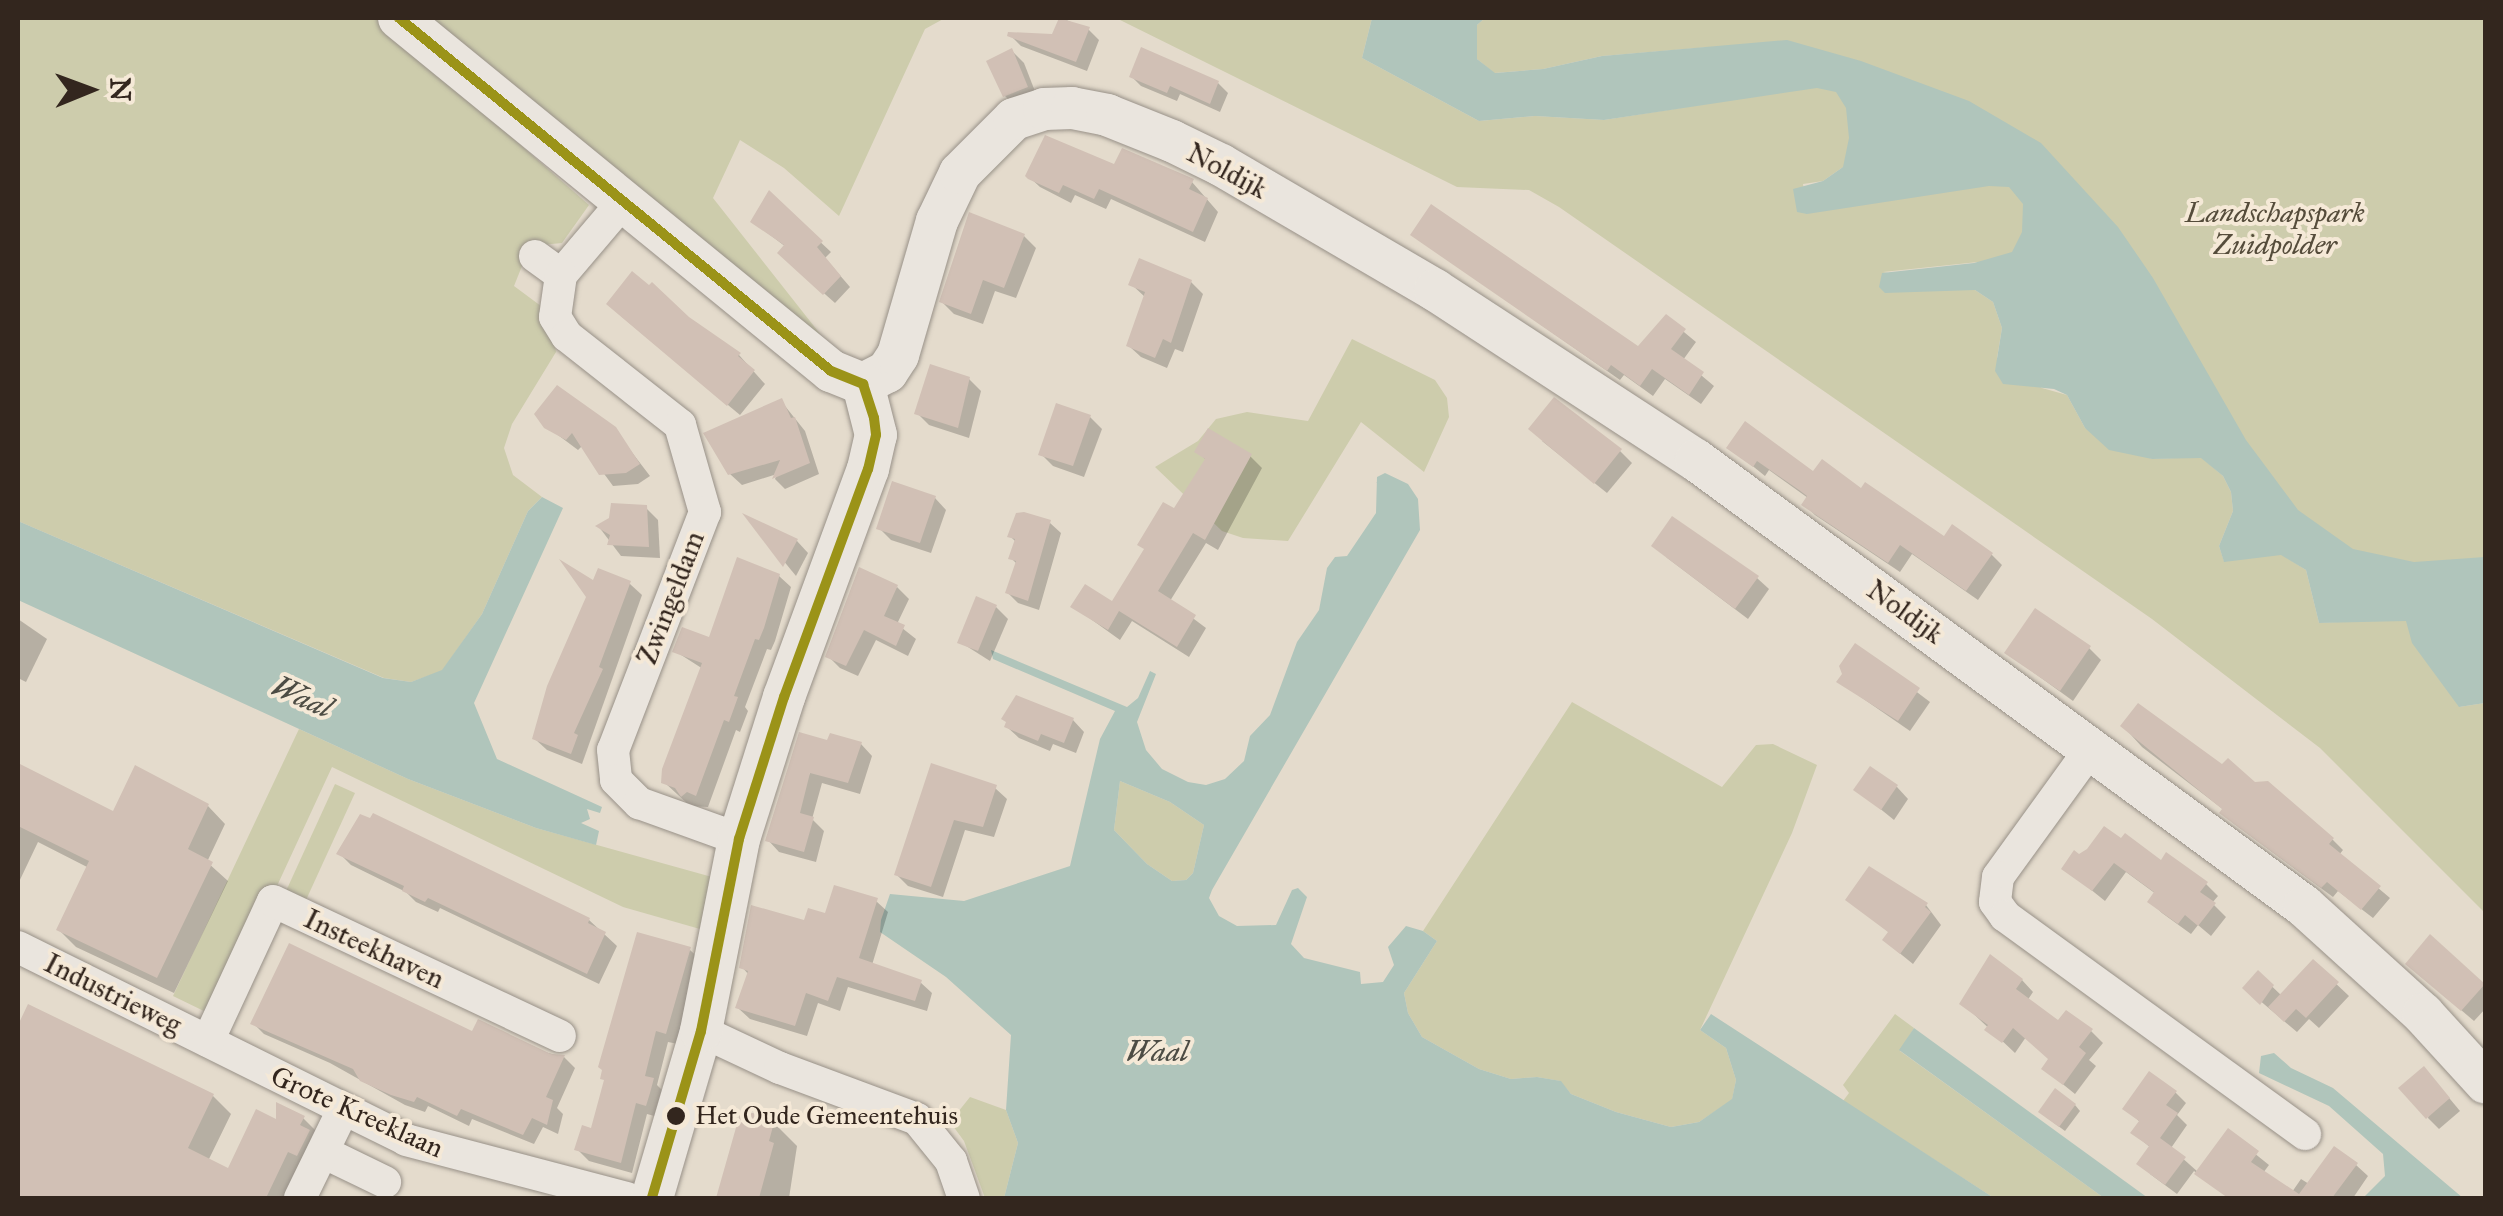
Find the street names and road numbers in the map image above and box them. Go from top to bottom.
street label: Noldijk [1181,136,1273,206]
street label: Zwingeldam [630,527,712,669]
street label: Noldijk [1860,573,1950,651]
street label: Insteekhaven [299,902,449,996]
street label: Industrieweg [39,946,187,1042]
street label: Grote Kreeklaan [265,1059,449,1165]

